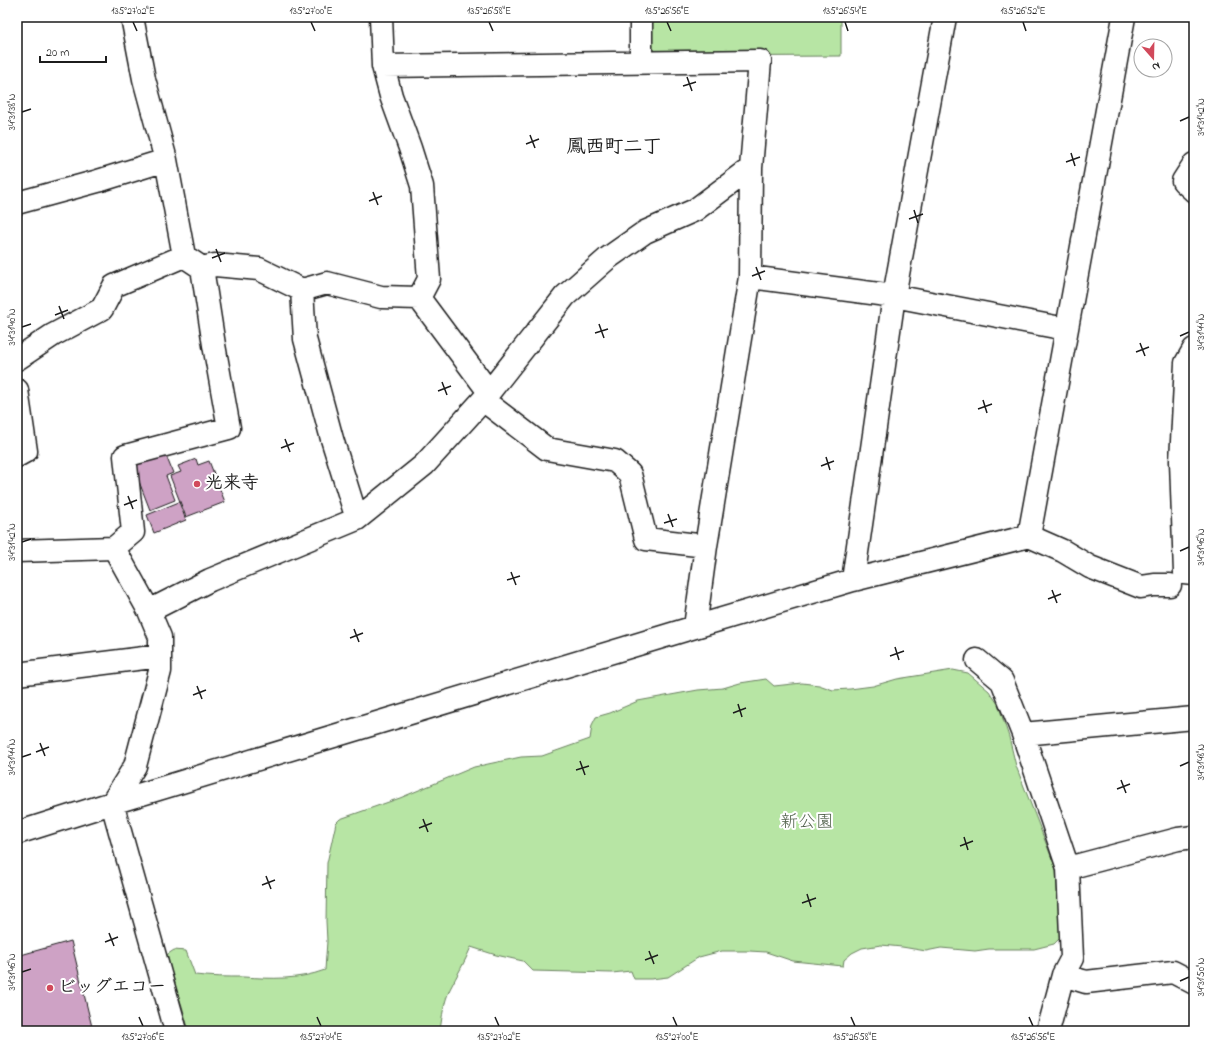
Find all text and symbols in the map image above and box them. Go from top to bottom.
text: 135°27'02"E [111,4,155,19]
text: 135°27'00"E [290,4,332,19]
text: 135°26'58"E [467,4,511,19]
text: 135°26'56"E [645,4,689,19]
text: 135°26'54"E [823,4,867,19]
text: 135°26'52"E [1000,4,1046,19]
scale bar [40,38,106,64]
north arrow [1133,38,1173,78]
text: 20 m [46,44,69,62]
text: N [1150,58,1162,75]
text: 34°31'38"N [5,94,20,130]
text: 34°31'42"N [1194,98,1209,136]
district label: 鳳西町二丁 [566,134,662,161]
text: 34°31'40"N [5,308,20,345]
text: 34°31'44"N [1194,313,1209,350]
place label: 光来寺 [205,471,259,497]
marker: 光来寺 [192,479,202,489]
text: 34°31'42"N [5,523,20,561]
text: 34°31'46"N [1194,528,1209,565]
text: 34°31'44"N [5,738,20,775]
text: 34°31'48"N [1194,744,1209,780]
park label: 新公園 [780,810,834,836]
text: 34°31'46"N [5,953,20,990]
text: 34°31'50"N [1194,958,1209,996]
place label: ビッグエコー [58,975,166,1001]
marker: ビッグエコー [45,983,55,993]
text: 135°27'06"E [122,1030,164,1045]
text: 135°27'04"E [300,1030,342,1045]
text: 135°27'02"E [477,1030,521,1045]
text: 135°27'00"E [656,1030,698,1045]
text: 135°26'58"E [833,1030,877,1045]
text: 135°26'56"E [1011,1030,1055,1045]

